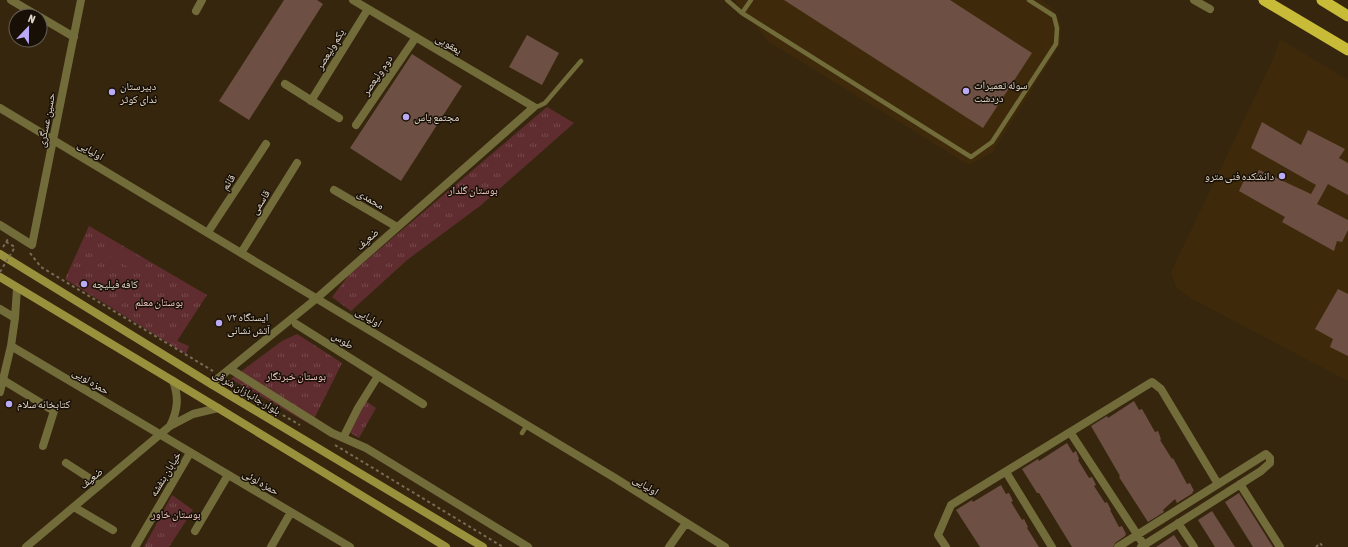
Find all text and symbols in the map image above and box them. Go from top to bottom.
north arrow [8,8,48,48]
text: N [26,12,37,26]
street label: یکم ولیعصر [313,26,349,73]
street label: یعقوبی [433,32,465,58]
street label: دوم ولیعصر [359,52,396,99]
place label: سوله تعمیرات دردشت [974,79,1028,104]
place label: دبیرستان ندای کوثر [119,80,157,106]
marker: سوله تعمیرات دردشت [961,86,971,96]
marker: دبیرستان ندای کوثر [107,87,117,97]
street label: حسین عسگری [35,92,58,148]
place label: مجتمع یاس [414,111,459,124]
marker: مجتمع یاس [401,112,411,122]
street label: اولیایی [75,138,106,163]
place label: دانشکده فنی مترو [1205,170,1274,183]
marker: دانشکده فنی مترو [1277,171,1287,181]
street label: قائم [218,172,239,193]
park label: بوستان گلدار [447,184,498,197]
street label: محمدی [355,186,386,212]
street label: قاسمی [248,187,273,217]
street label: ضعیف [353,226,381,252]
place label: کافه فیلیچه [92,278,138,291]
marker: کافه فیلیچه [79,279,89,289]
park label: بوستان معلم [135,296,183,310]
street label: اولیایی [353,305,384,330]
place label: ایستگاه ۷۲ آتش نشانی [227,311,270,337]
marker: ایستگاه ۷۲ آتش نشانی [214,318,224,328]
street label: طوس [329,329,356,352]
street label: حمزه لویی [70,365,112,398]
street label: بلوار جانبازان شرقی [211,367,283,418]
park label: بوستان خبرنگار [265,370,326,383]
place label: کتابخانه سلام [17,398,71,411]
marker: کتابخانه سلام [4,399,14,409]
street label: خیابان بنفشه [147,449,184,499]
street label: ضعیف [77,465,105,491]
street label: حمزه لوئی [240,467,281,498]
street label: اولیایی [630,472,661,498]
park label: بوستان خاور [150,508,201,521]

